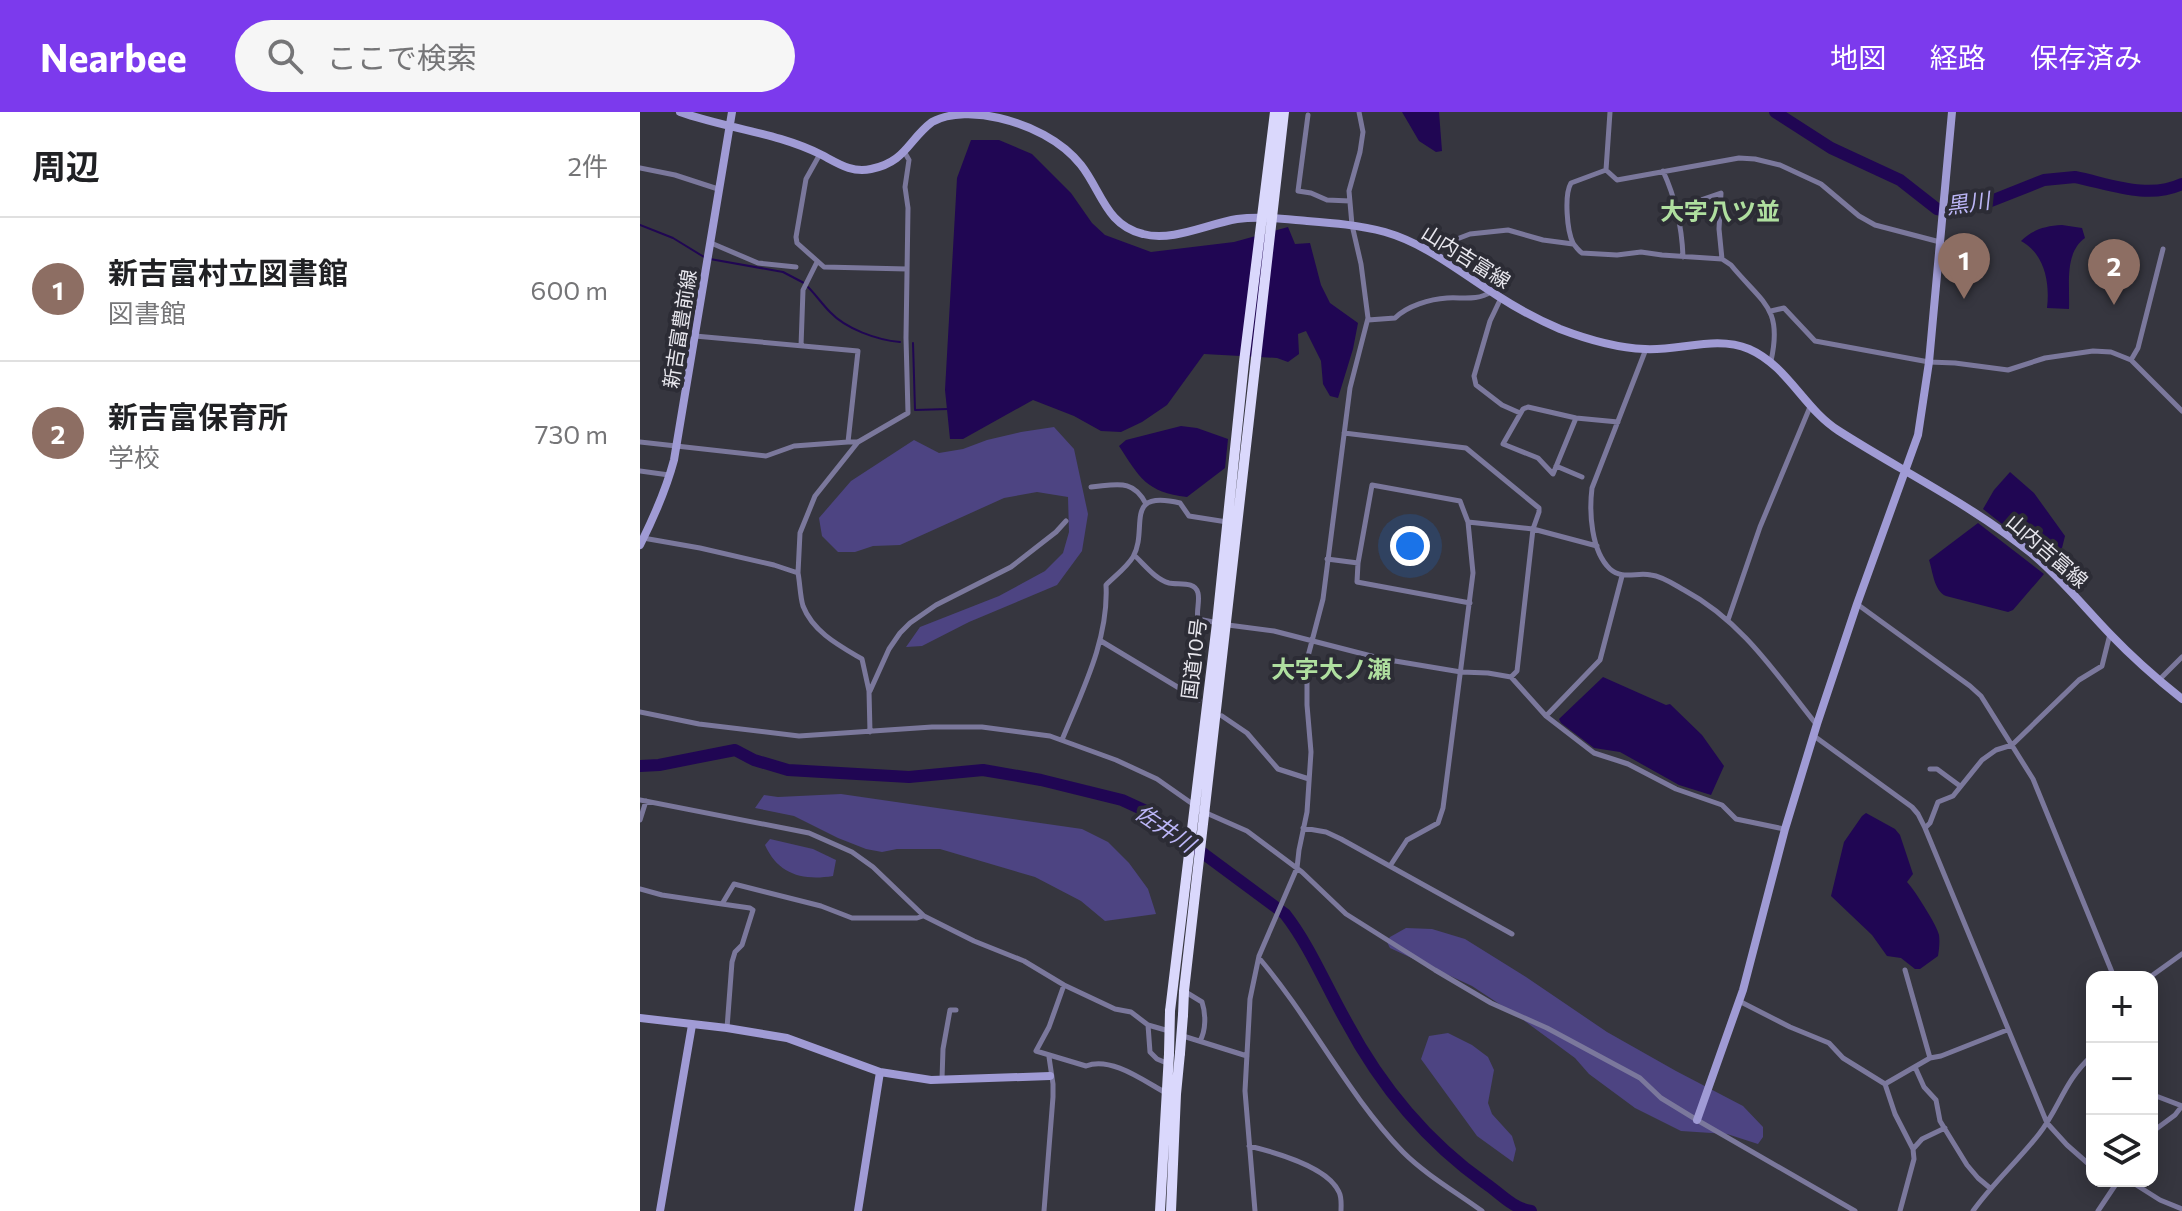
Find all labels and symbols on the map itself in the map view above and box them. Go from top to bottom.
water label: 黒川 [1944,186,1994,219]
district label: 大字八ツ並 [1660,196,1780,225]
street label: 山内吉富線 [1418,219,1515,293]
pin: 1 [1938,233,1990,299]
pin: 2 [2088,239,2140,305]
street label: 新吉富豊前線 [658,268,700,390]
street label: 山内吉富線 [2002,508,2093,592]
your location [1390,526,1430,566]
street label: 国道10号 [1176,617,1210,701]
district label: 大字大ノ瀬 [1271,654,1391,683]
water label: 佐井川 [1130,798,1202,858]

